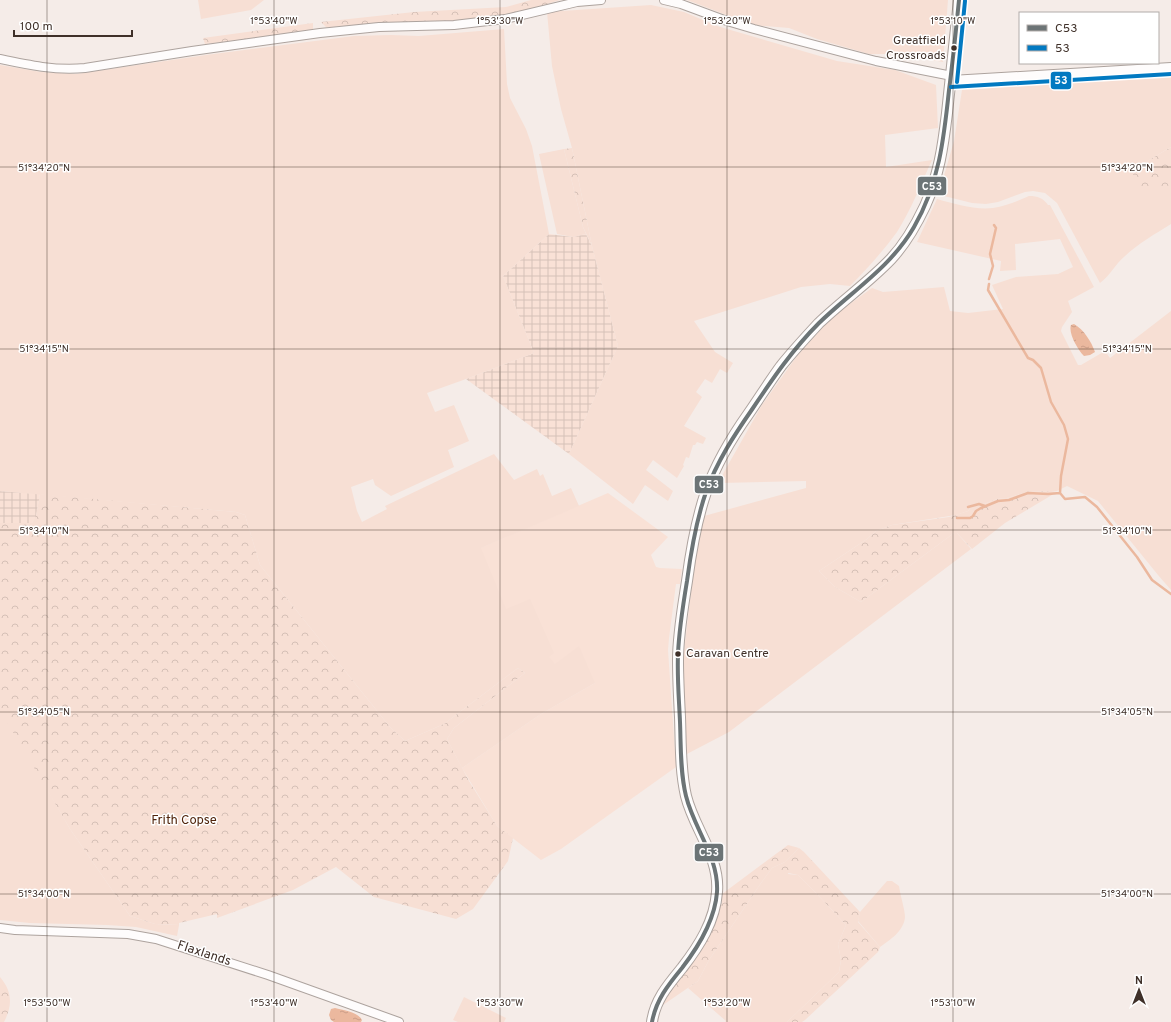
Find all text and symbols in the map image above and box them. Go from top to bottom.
scale bar [14,12,132,38]
legend [1019,12,1159,64]
text: 1°53'40"W [250,15,298,28]
text: 1°53'30"W [477,15,523,28]
text: 1°53'20"W [703,15,751,28]
text: 1°53'10"W [931,15,975,28]
text: 100 m [20,19,53,35]
text: C53 [1055,21,1077,37]
place label: Greatfield Crossroads [886,33,946,64]
text: 53 [1055,41,1070,57]
marker: Greatfield Crossroads [949,43,959,53]
line badge: 53 [1050,71,1072,90]
text: 53 [1054,74,1068,88]
text: 51°34'20"N [18,162,70,175]
text: 51°34'20"N [1101,162,1153,175]
line badge: C53 [917,176,947,196]
text: C53 [922,180,942,194]
text: 51°34'15"N [19,343,69,356]
text: 51°34'15"N [1102,343,1152,356]
line badge: C53 [694,475,724,494]
text: C53 [699,478,719,492]
text: 51°34'10"N [19,525,69,538]
text: 51°34'10"N [1102,525,1152,538]
place label: Caravan Centre [686,646,769,662]
marker: Caravan Centre [673,649,683,659]
text: 51°34'05"N [18,706,70,719]
text: 51°34'05"N [1101,706,1153,719]
park label: Frith Copse [151,813,217,829]
line badge: C53 [694,843,724,862]
text: C53 [699,846,719,860]
text: 51°34'00"N [18,888,70,901]
text: 51°34'00"N [1101,888,1153,901]
street label: Flaxlands [175,938,233,970]
north arrow [1119,970,1159,1010]
text: N [1135,974,1143,988]
text: 1°53'50"W [23,997,71,1010]
text: 1°53'40"W [250,997,298,1010]
text: 1°53'30"W [477,997,523,1010]
text: 1°53'20"W [703,997,751,1010]
text: 1°53'10"W [931,997,975,1010]

